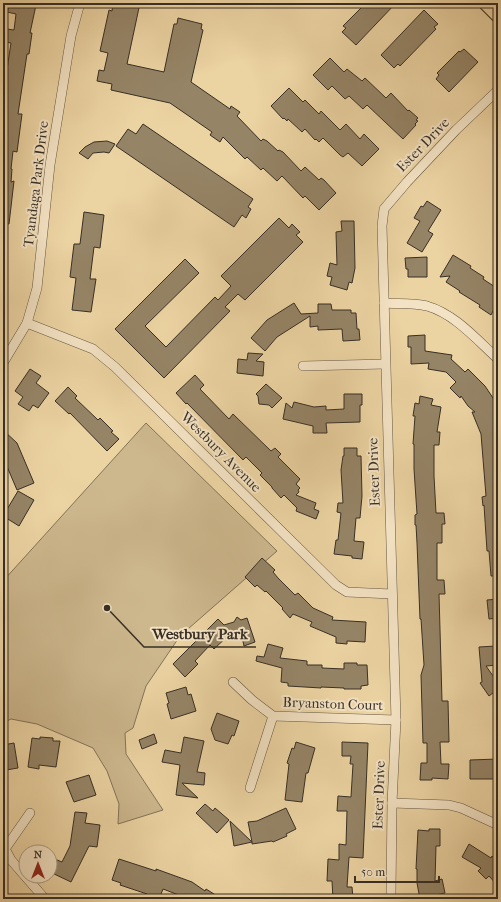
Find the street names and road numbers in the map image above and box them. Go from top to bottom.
street label: Ester Drive [393,114,453,176]
street label: Tyandaga Park Drive [20,120,52,248]
street label: Westbury Avenue [177,408,265,496]
street label: Ester Drive [364,437,384,507]
street label: Bryanston Court [282,694,384,714]
street label: Ester Drive [369,760,389,830]

